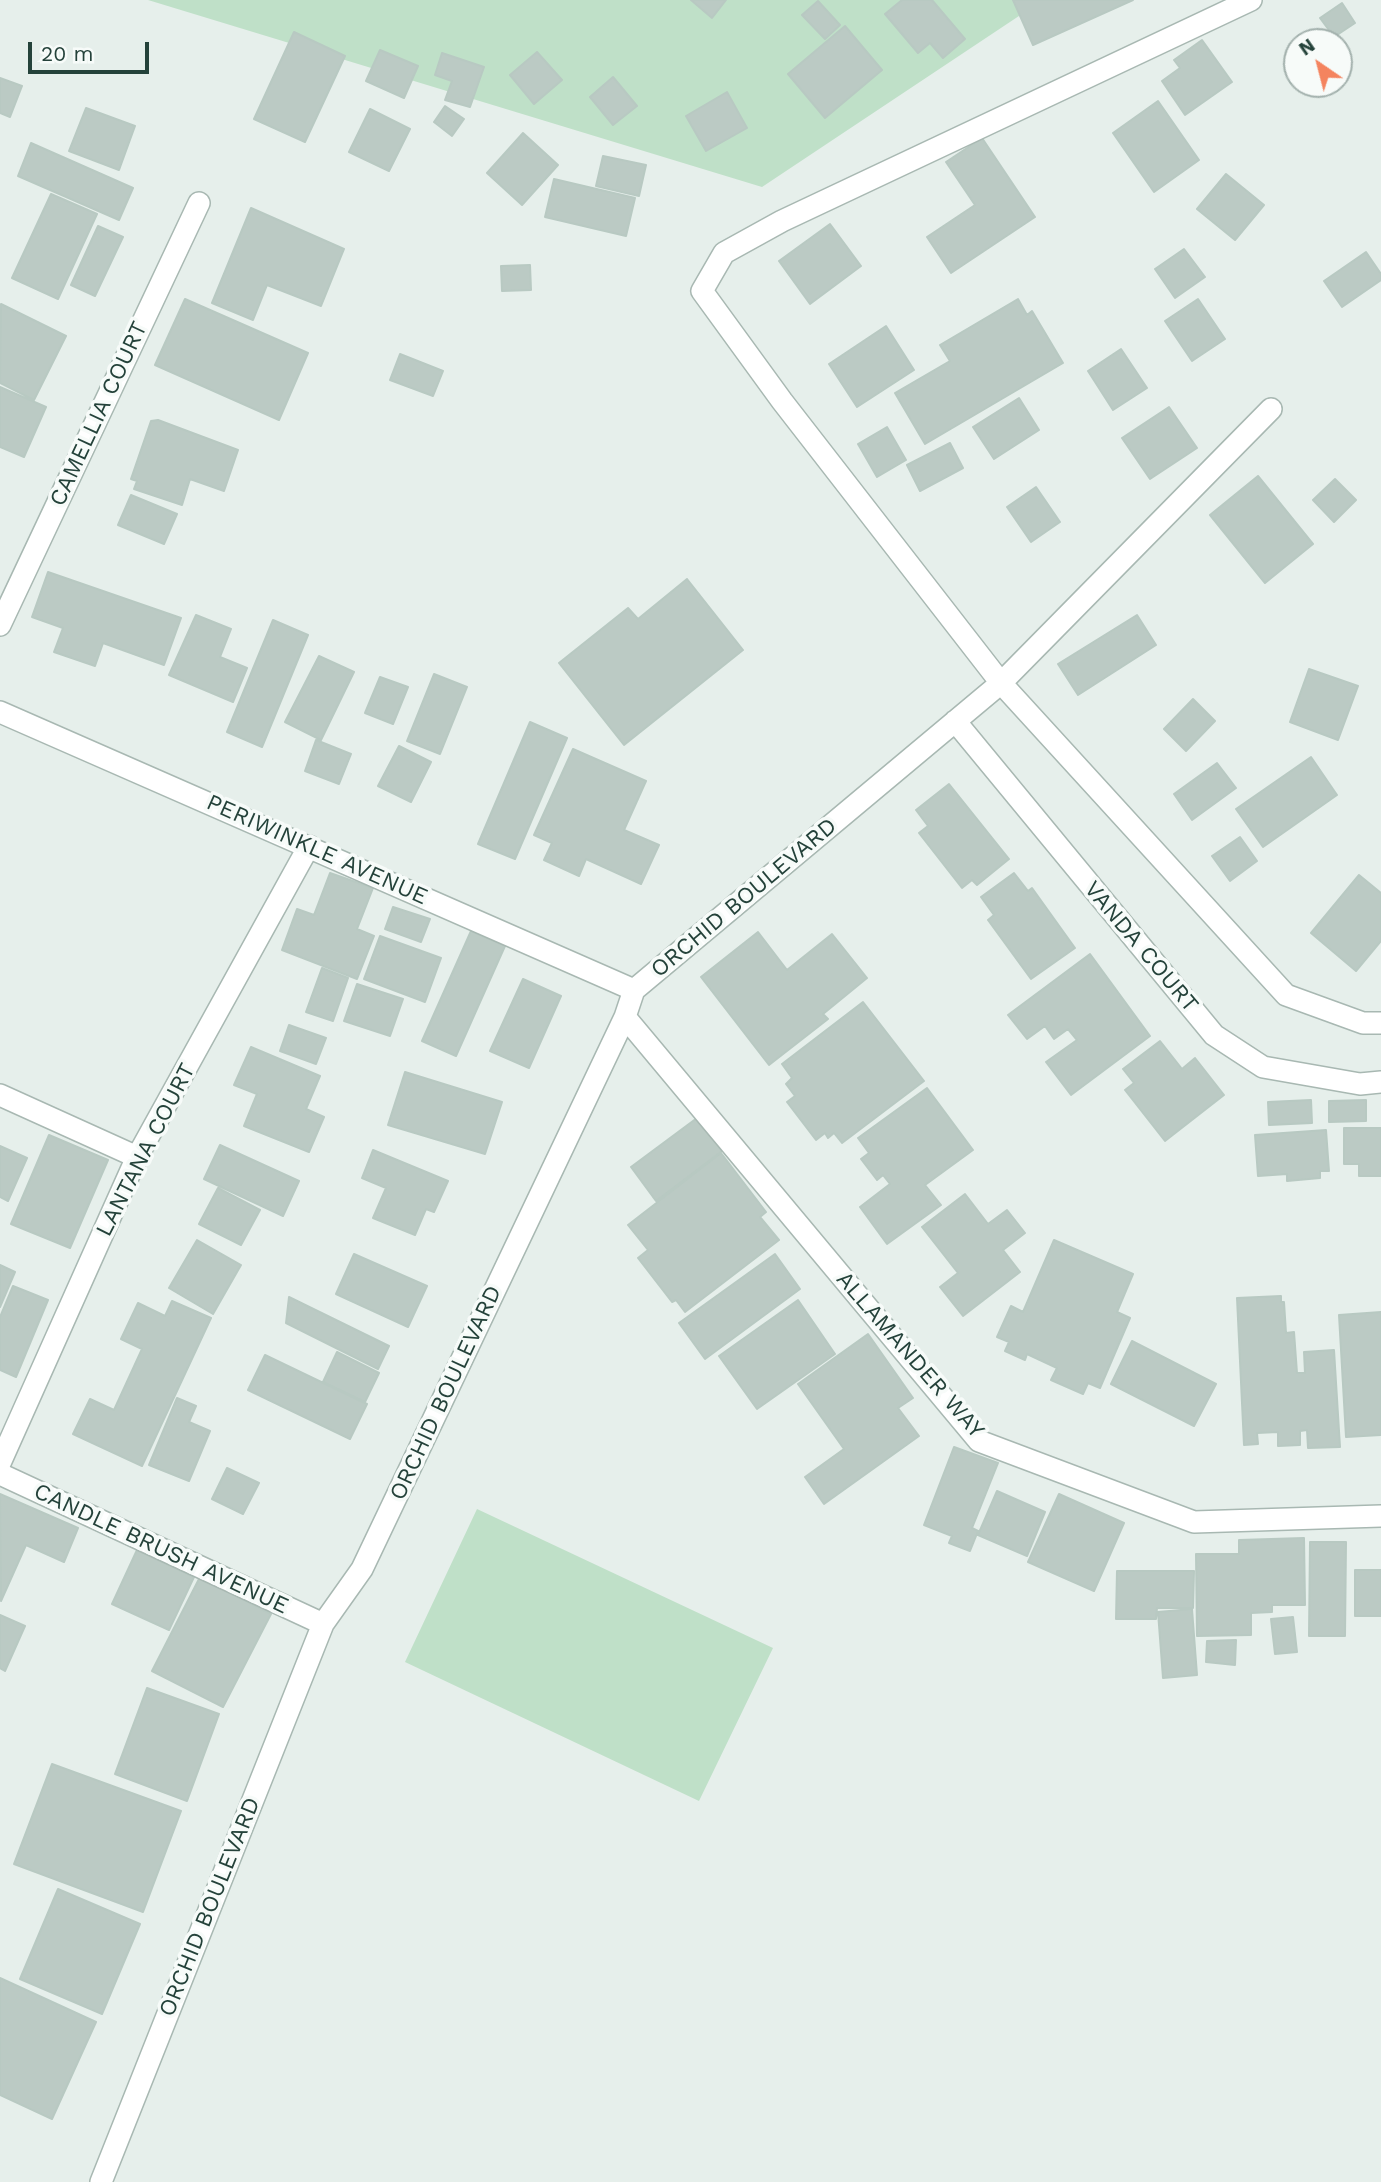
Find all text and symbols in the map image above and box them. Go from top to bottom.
scale bar [32,28,152,72]
north arrow [1283,28,1353,98]
text: N [1294,34,1319,60]
text: 20 m [41,41,93,66]
street label: CAMELLIA COURT [44,317,154,511]
street label: PERIWINKLE AVENUE [202,789,432,911]
street label: ORCHID BOULEVARD [646,812,842,984]
street label: VANDA COURT [1078,876,1204,1018]
street label: LANTANA COURT [90,1059,202,1241]
street label: ALLAMANDER WAY [830,1266,990,1444]
street label: ORCHID BOULEVARD [384,1281,508,1505]
street label: CANDLE BRUSH AVENUE [29,1478,293,1620]
street label: ORCHID BOULEVARD [153,1793,267,2021]

